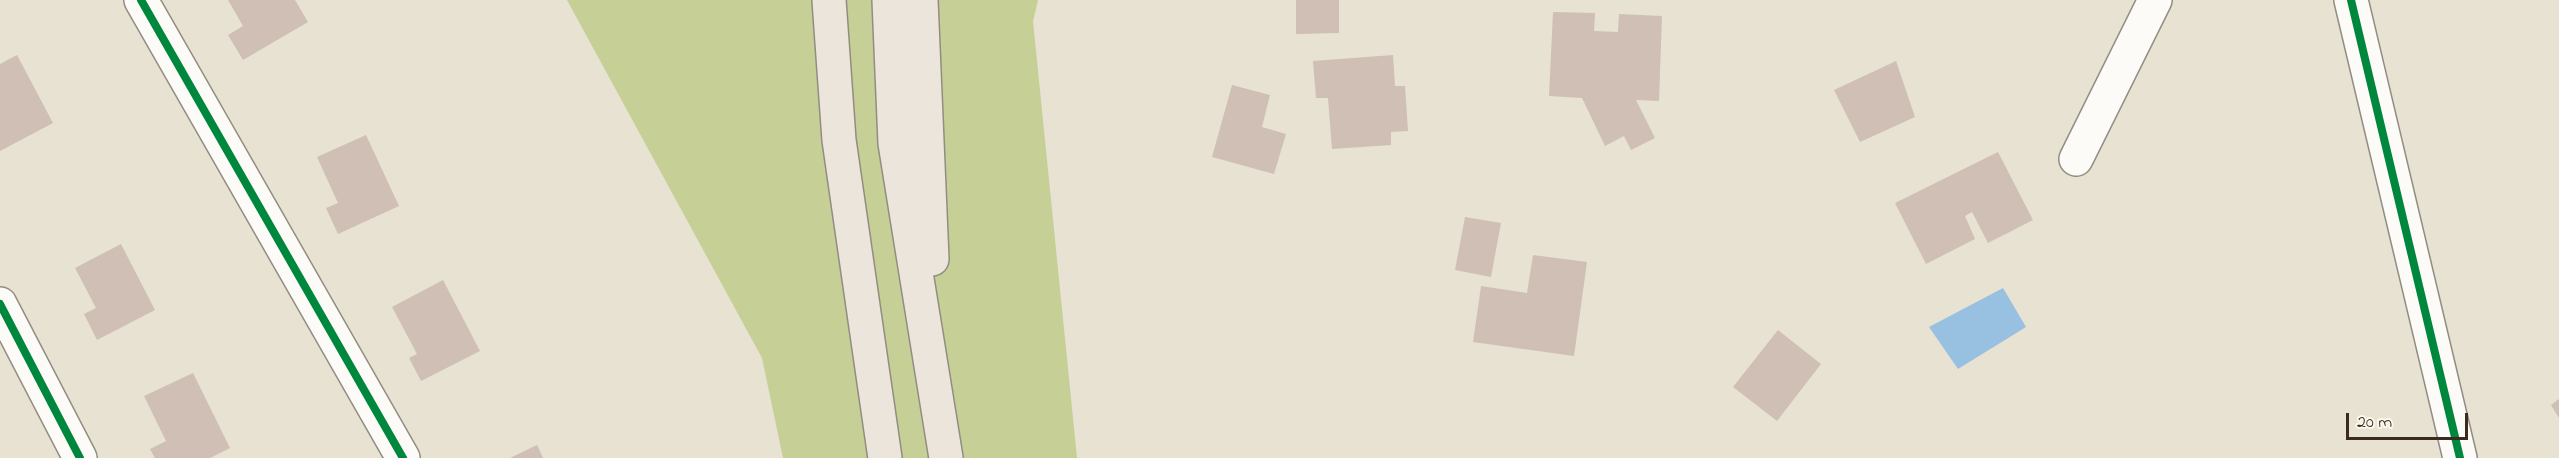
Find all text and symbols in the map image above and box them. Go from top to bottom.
scale bar [2349,401,2470,439]
text: 20 m [2357,410,2392,436]

